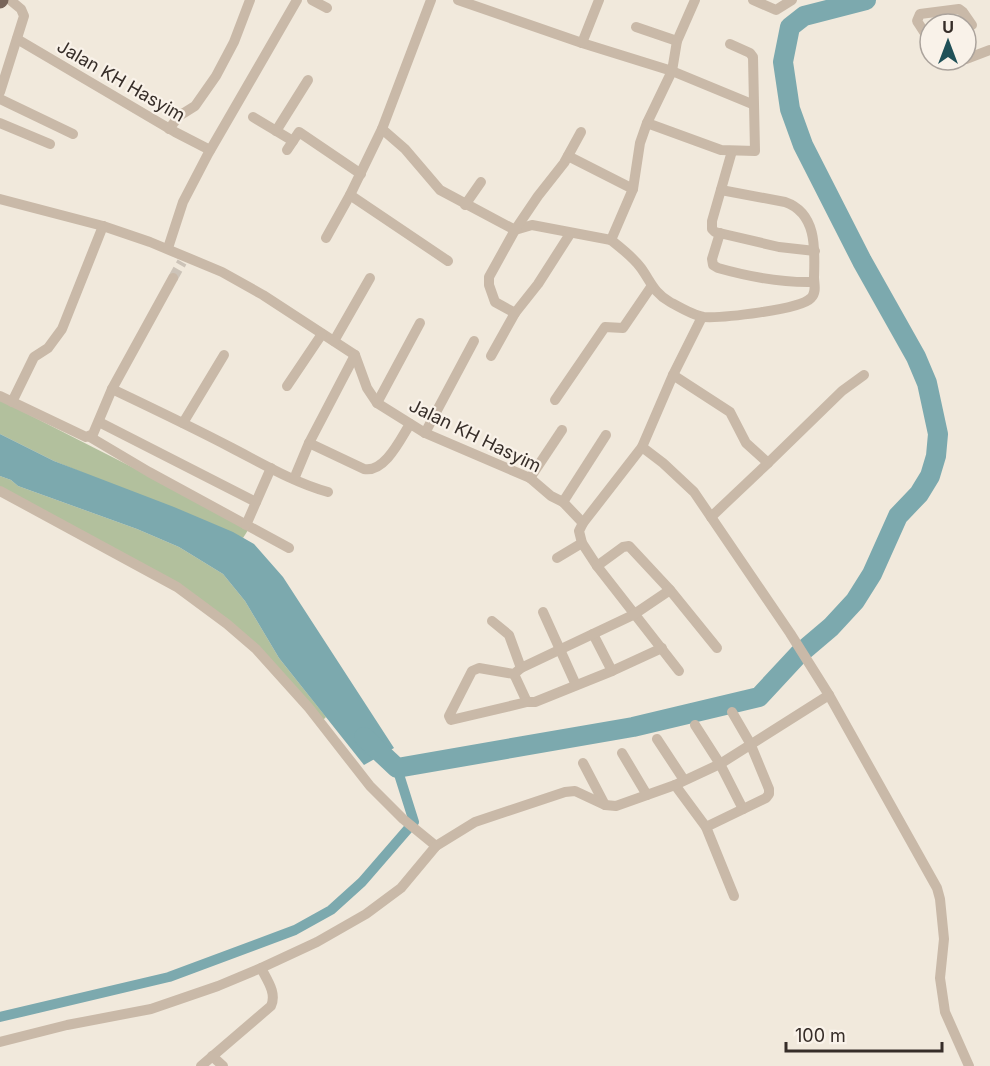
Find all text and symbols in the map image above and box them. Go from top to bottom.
north arrow [918,12,978,72]
text: U [942,17,954,37]
street label: Jalan KH Hasyim [54,35,189,126]
street label: Jalan KH Hasyim [406,394,545,477]
scale bar [786,1015,942,1053]
text: 100 m [795,1025,846,1046]

